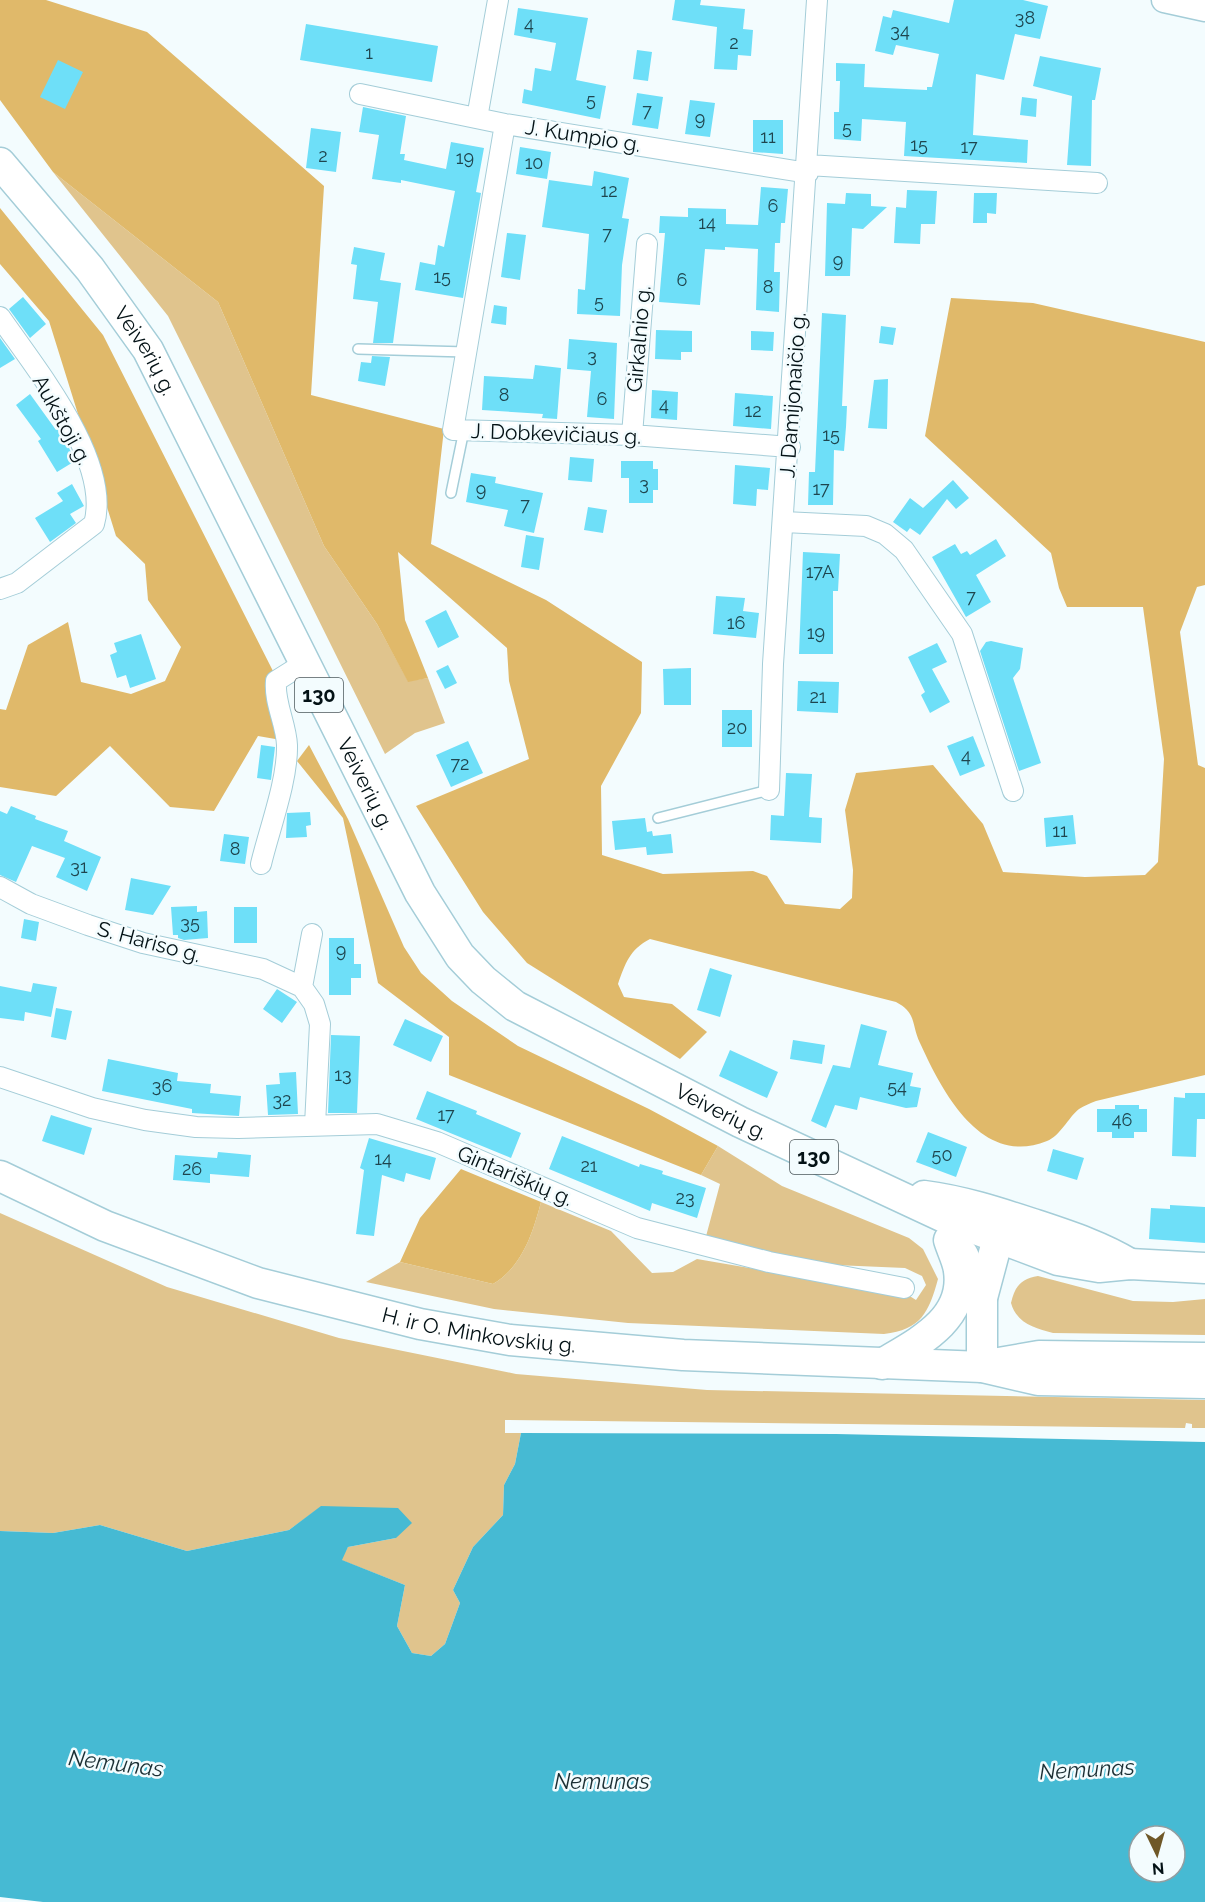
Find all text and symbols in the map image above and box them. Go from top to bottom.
house number: 38 [1015,7,1035,28]
house number: 4 [524,13,534,34]
house number: 34 [890,20,910,41]
house number: 2 [729,32,739,53]
house number: 1 [365,42,373,63]
house number: 5 [586,89,596,110]
house number: 7 [642,100,652,121]
house number: 9 [695,108,705,129]
street label: J. Kumpio g. [524,114,643,157]
house number: 5 [842,117,852,138]
house number: 11 [760,126,776,147]
house number: 15 [910,134,928,155]
house number: 17 [960,136,978,157]
house number: 2 [318,145,328,166]
house number: 19 [456,147,474,168]
house number: 10 [525,152,543,173]
house number: 12 [600,180,618,201]
house number: 6 [768,195,779,216]
house number: 14 [698,212,716,233]
house number: 7 [602,223,612,244]
house number: 9 [833,250,843,271]
house number: 15 [433,266,451,287]
house number: 6 [677,269,688,290]
house number: 8 [763,276,773,297]
street label: Girkalnio g. [621,285,656,393]
house number: 5 [594,291,604,312]
street label: Veiverių g. [109,301,182,399]
street label: J. Damijonaičio g. [774,311,811,479]
house number: 3 [587,345,597,366]
street label: Aukštoji g. [28,371,97,469]
house number: 8 [499,384,509,405]
house number: 6 [597,388,608,409]
house number: 4 [659,394,669,415]
house number: 12 [744,400,762,421]
street label: J. Dobkevičiaus g. [470,418,642,449]
house number: 15 [822,424,840,445]
house number: 3 [639,473,649,494]
house number: 17 [812,478,830,499]
house number: 9 [476,479,486,500]
house number: 7 [520,494,530,515]
house number: 17A [806,561,834,582]
house number: 7 [966,586,976,607]
house number: 16 [727,612,745,633]
house number: 19 [807,622,825,643]
road number: 130 [295,678,343,712]
house number: 21 [809,686,827,707]
house number: 20 [727,717,747,738]
street label: Veiverių g. [332,734,399,834]
house number: 4 [961,745,971,766]
house number: 72 [450,753,470,774]
house number: 11 [1052,820,1068,841]
house number: 8 [230,838,240,859]
house number: 31 [70,856,88,877]
house number: 35 [180,912,200,933]
street label: S. Hariso g. [95,916,203,967]
house number: 9 [336,940,346,961]
house number: 13 [334,1064,352,1085]
house number: 36 [152,1075,172,1096]
house number: 54 [887,1076,907,1097]
street label: Veiverių g. [671,1078,771,1145]
house number: 32 [273,1089,292,1110]
house number: 17 [437,1104,455,1125]
house number: 46 [1112,1109,1132,1130]
street label: Gintariškių g. [454,1140,577,1211]
road number: 130 [790,1140,838,1174]
house number: 50 [932,1144,952,1165]
house number: 14 [374,1148,392,1169]
house number: 21 [580,1155,598,1176]
house number: 26 [182,1158,202,1179]
house number: 23 [676,1187,695,1208]
street label: H. ir O. Minkovskių g. [380,1302,577,1358]
water label: Nemunas [67,1744,165,1782]
water label: Nemunas [1039,1754,1135,1784]
water label: Nemunas [554,1768,650,1794]
north arrow [1127,1824,1187,1884]
text: N [1151,1858,1165,1878]

